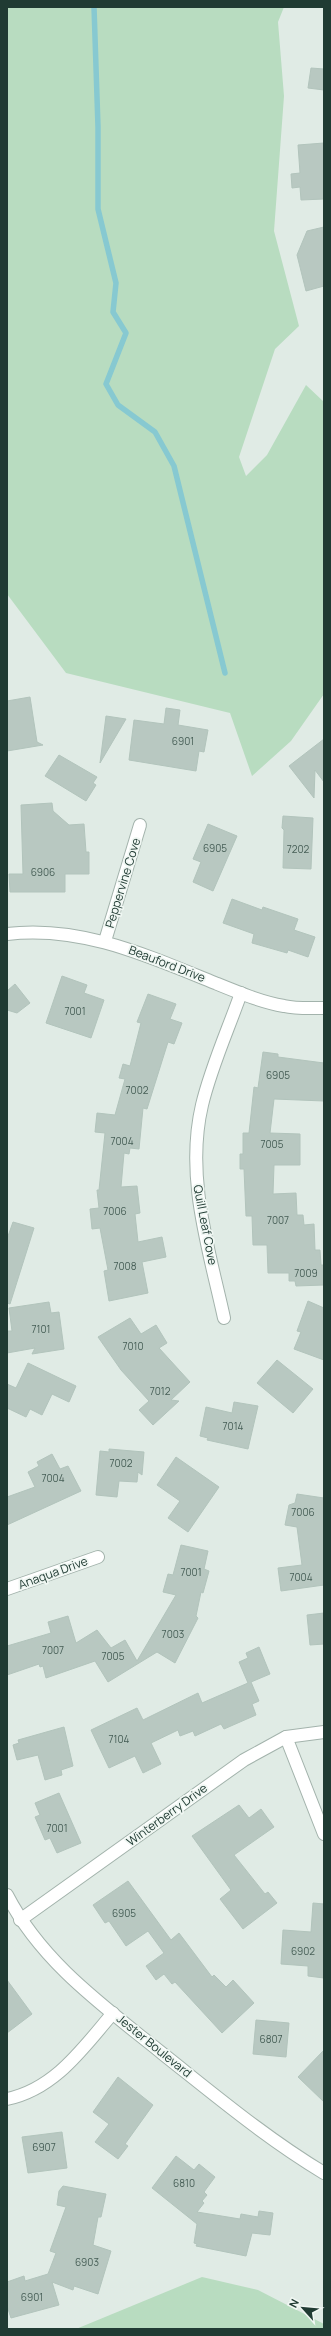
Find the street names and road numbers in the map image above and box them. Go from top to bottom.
street label: Peppervine Cove [101,836,144,930]
street label: Beauford Drive [126,941,208,986]
street label: Quill Leaf Cove [189,1183,222,1266]
street label: Anaqua Drive [16,1552,90,1593]
street label: Winterberry Drive [123,1779,211,1850]
street label: Jester Boulevard [113,2010,195,2081]

